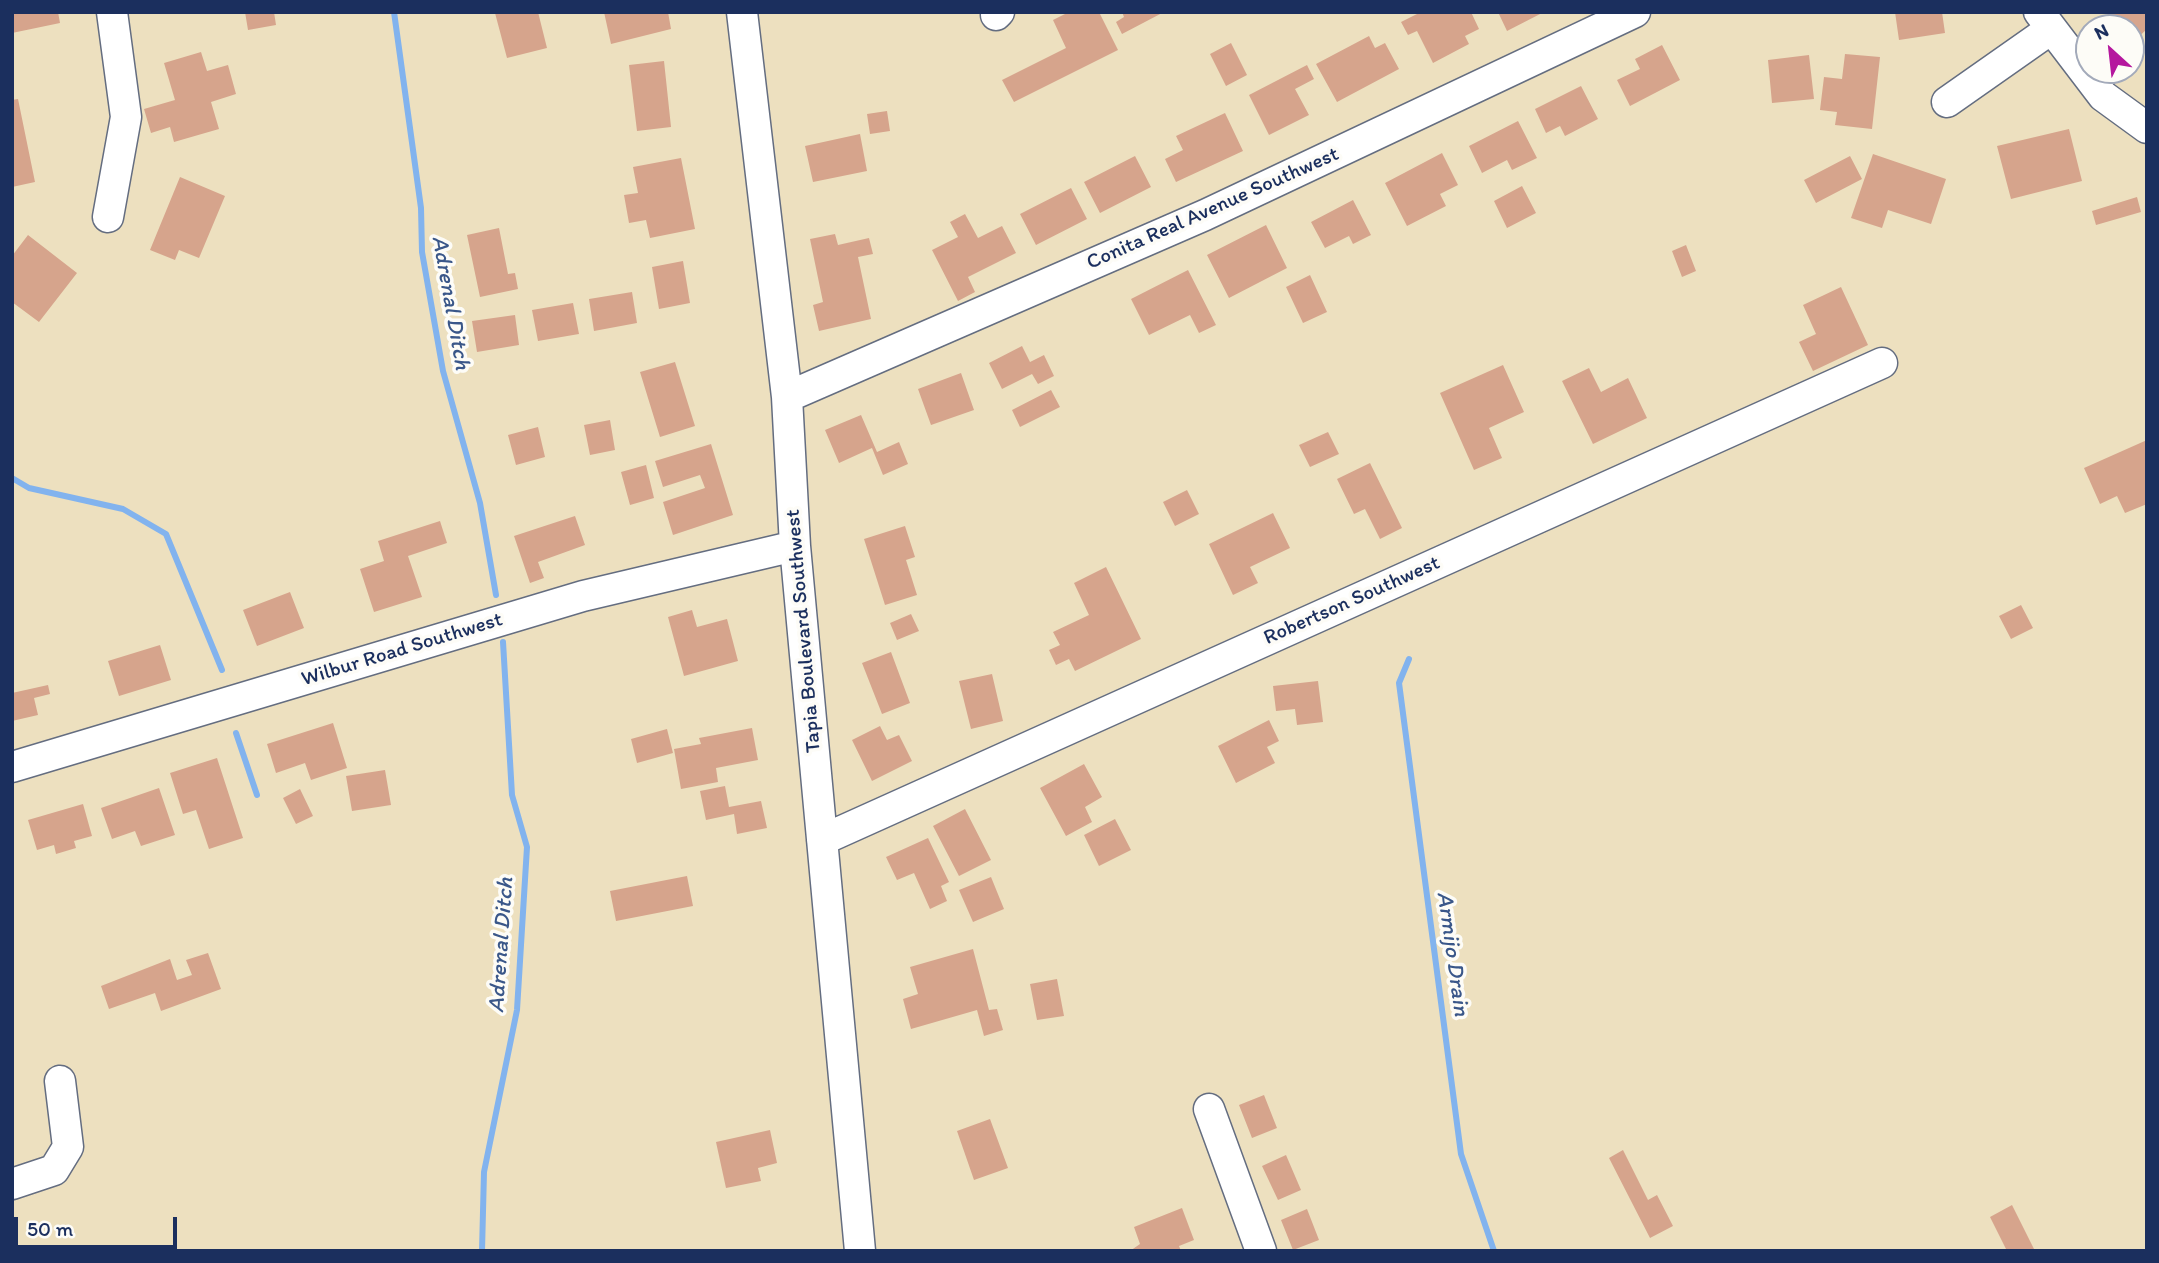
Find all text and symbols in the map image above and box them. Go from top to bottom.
north arrow [2075,14,2145,84]
text: N [2090,18,2112,45]
street label: Conita Real Avenue Southwest [1083,142,1343,276]
water label: Adrenal Ditch [425,234,475,372]
street label: Tapia Boulevard Southwest [781,508,827,754]
street label: Robertson Southwest [1260,551,1444,651]
street label: Wilbur Road Southwest [298,607,506,693]
water label: Adrenal Ditch [484,876,520,1014]
water label: Armijo Drain [1430,890,1474,1018]
scale bar [18,1204,180,1248]
text: 50 m [27,1216,73,1241]

